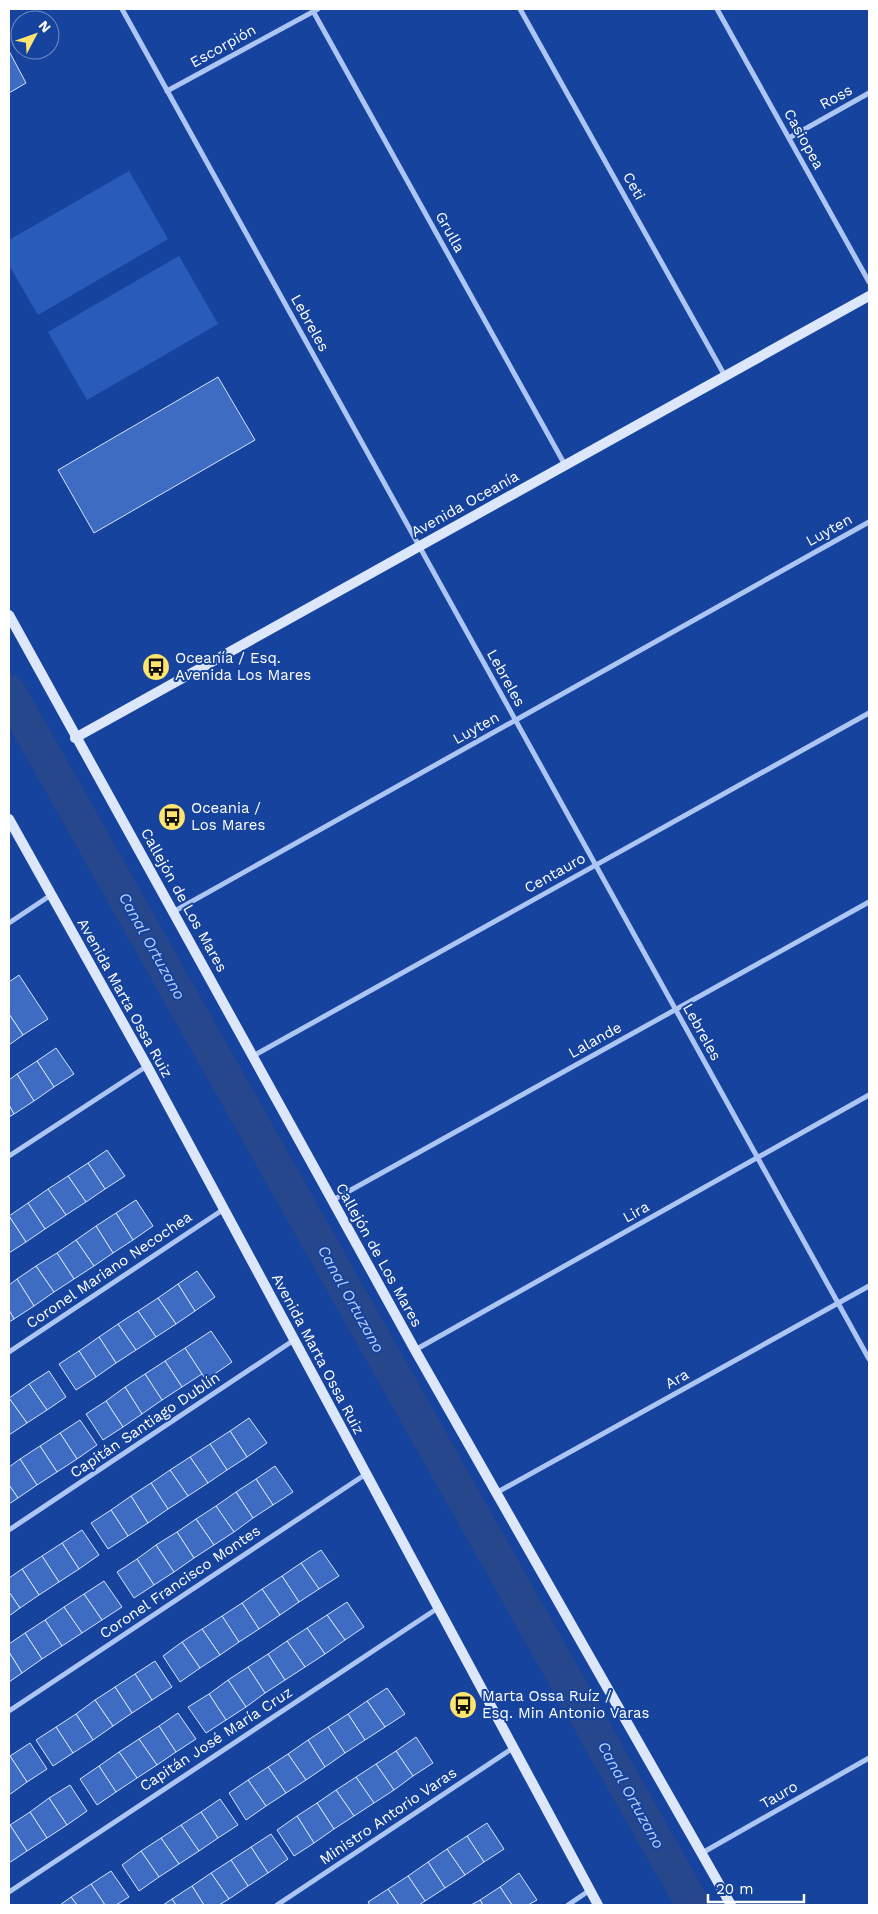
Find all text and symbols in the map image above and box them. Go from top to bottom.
north arrow [10,10,60,60]
text: N [35,17,54,36]
street label: Escorpión [187,21,259,71]
street label: Ross [817,81,856,113]
street label: Casiopea [780,106,828,173]
street label: Ceti [619,169,649,203]
street label: Grulla [431,208,469,256]
street label: Lebreles [287,291,333,355]
street label: Avenida Oceanía [408,467,522,541]
street label: Luyten [803,510,855,550]
street label: Lebreles [483,646,529,710]
place label: Oceanía / Esq. Avenida Los Mares [175,649,311,684]
bus stop icon: Oceanía / Esq. Avenida Los Mares [141,652,171,682]
street label: Luyten [450,708,502,748]
place label: Oceania / Los Mares [191,799,266,834]
bus stop icon: Oceania / Los Mares [157,802,187,832]
street label: Callejón de Los Mares [137,825,231,975]
street label: Centauro [521,849,589,897]
water label: Canal Ortuzano [115,889,189,1003]
street label: Avenida Marta Ossa Ruiz [74,915,176,1081]
street label: Lebreles [679,1000,725,1064]
street label: Lalande [565,1018,625,1062]
street label: Callejón de Los Mares [332,1180,426,1330]
street label: Lira [620,1197,653,1227]
street label: Coronel Mariano Necochea [23,1207,196,1332]
water label: Canal Ortuzano [314,1242,388,1356]
street label: Avenida Marta Ossa Ruiz [268,1270,368,1438]
street label: Ara [662,1365,692,1393]
street label: Capitán Santiago Dublín [67,1368,223,1482]
street label: Coronel Francisco Montes [96,1521,264,1643]
street label: Capitán José María Cruz [136,1683,296,1795]
place label: Marta Ossa Ruíz / Esq. Min Antonio Varas [482,1687,650,1722]
bus stop icon: Marta Ossa Ruíz / Esq. Min Antonio Varas [448,1690,478,1720]
water label: Canal Ortuzano [594,1738,668,1852]
street label: Ministro Antorio Varas [316,1763,460,1869]
street label: Tauro [757,1777,801,1813]
scale bar [708,1872,804,1904]
text: 20 m [716,1880,754,1898]

